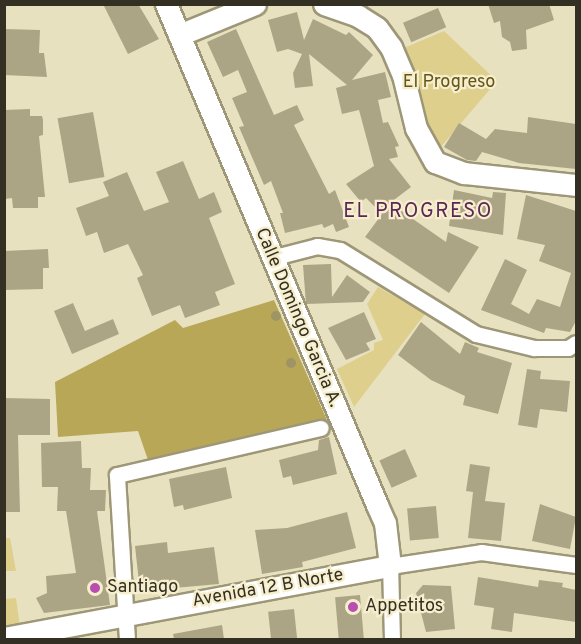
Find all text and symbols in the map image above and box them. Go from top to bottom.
park label: El Progreso [403,72,495,94]
district label: EL PROGRESO [343,200,493,224]
street label: Calle Domingo Garcia A. [249,225,345,411]
street label: Avenida 12 B Norte [191,565,345,613]
place label: Santiago [107,577,178,599]
marker: Santiago [88,581,102,595]
place label: Appetitos [365,596,443,618]
marker: Appetitos [346,600,360,614]

